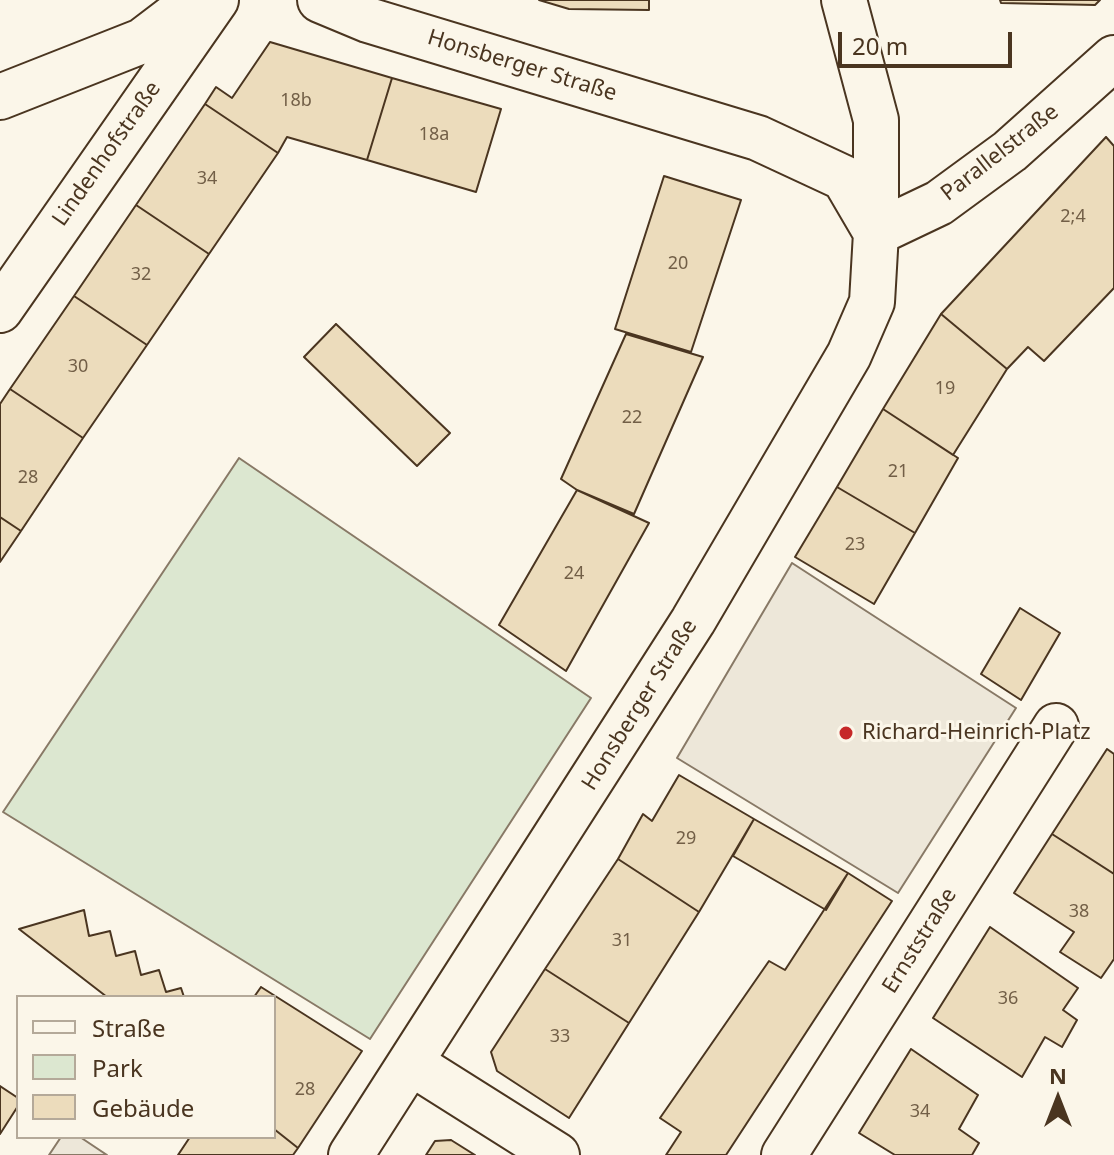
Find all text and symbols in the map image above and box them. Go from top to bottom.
scale bar [842,16,1016,66]
street label: Honsberger Straße [424,25,620,107]
text: 20 m [852,29,908,62]
street label: Lindenhofstraße [47,77,167,231]
house number: 18b [280,90,312,112]
street label: Parallelstraße [936,99,1064,207]
house number: 18a [419,124,449,146]
house number: 34 [197,168,217,190]
house number: 2;4 [1060,206,1086,228]
house number: 20 [668,253,688,275]
house number: 32 [131,264,151,286]
house number: 30 [68,356,88,378]
house number: 19 [935,378,955,400]
house number: 22 [622,407,642,429]
house number: 21 [888,461,908,483]
house number: 28 [18,467,38,489]
house number: 23 [845,534,865,556]
house number: 24 [564,563,584,585]
street label: Honsberger Straße [577,615,703,795]
place label: Richard-Heinrich-Platz [862,720,1091,746]
marker: Richard-Heinrich-Platz [837,724,855,742]
house number: 29 [676,828,696,850]
street label: Ernststraße [877,883,963,999]
house number: 38 [1069,901,1089,923]
house number: 31 [612,930,632,952]
house number: 36 [998,988,1018,1010]
legend [16,995,276,1139]
text: Straße [92,1011,165,1044]
house number: 33 [550,1026,570,1048]
text: Park [92,1051,143,1084]
north arrow [1018,1059,1098,1139]
text: N [1049,1060,1067,1090]
house number: 28 [295,1079,315,1101]
text: Gebäude [92,1091,194,1124]
house number: 34 [910,1101,930,1123]

